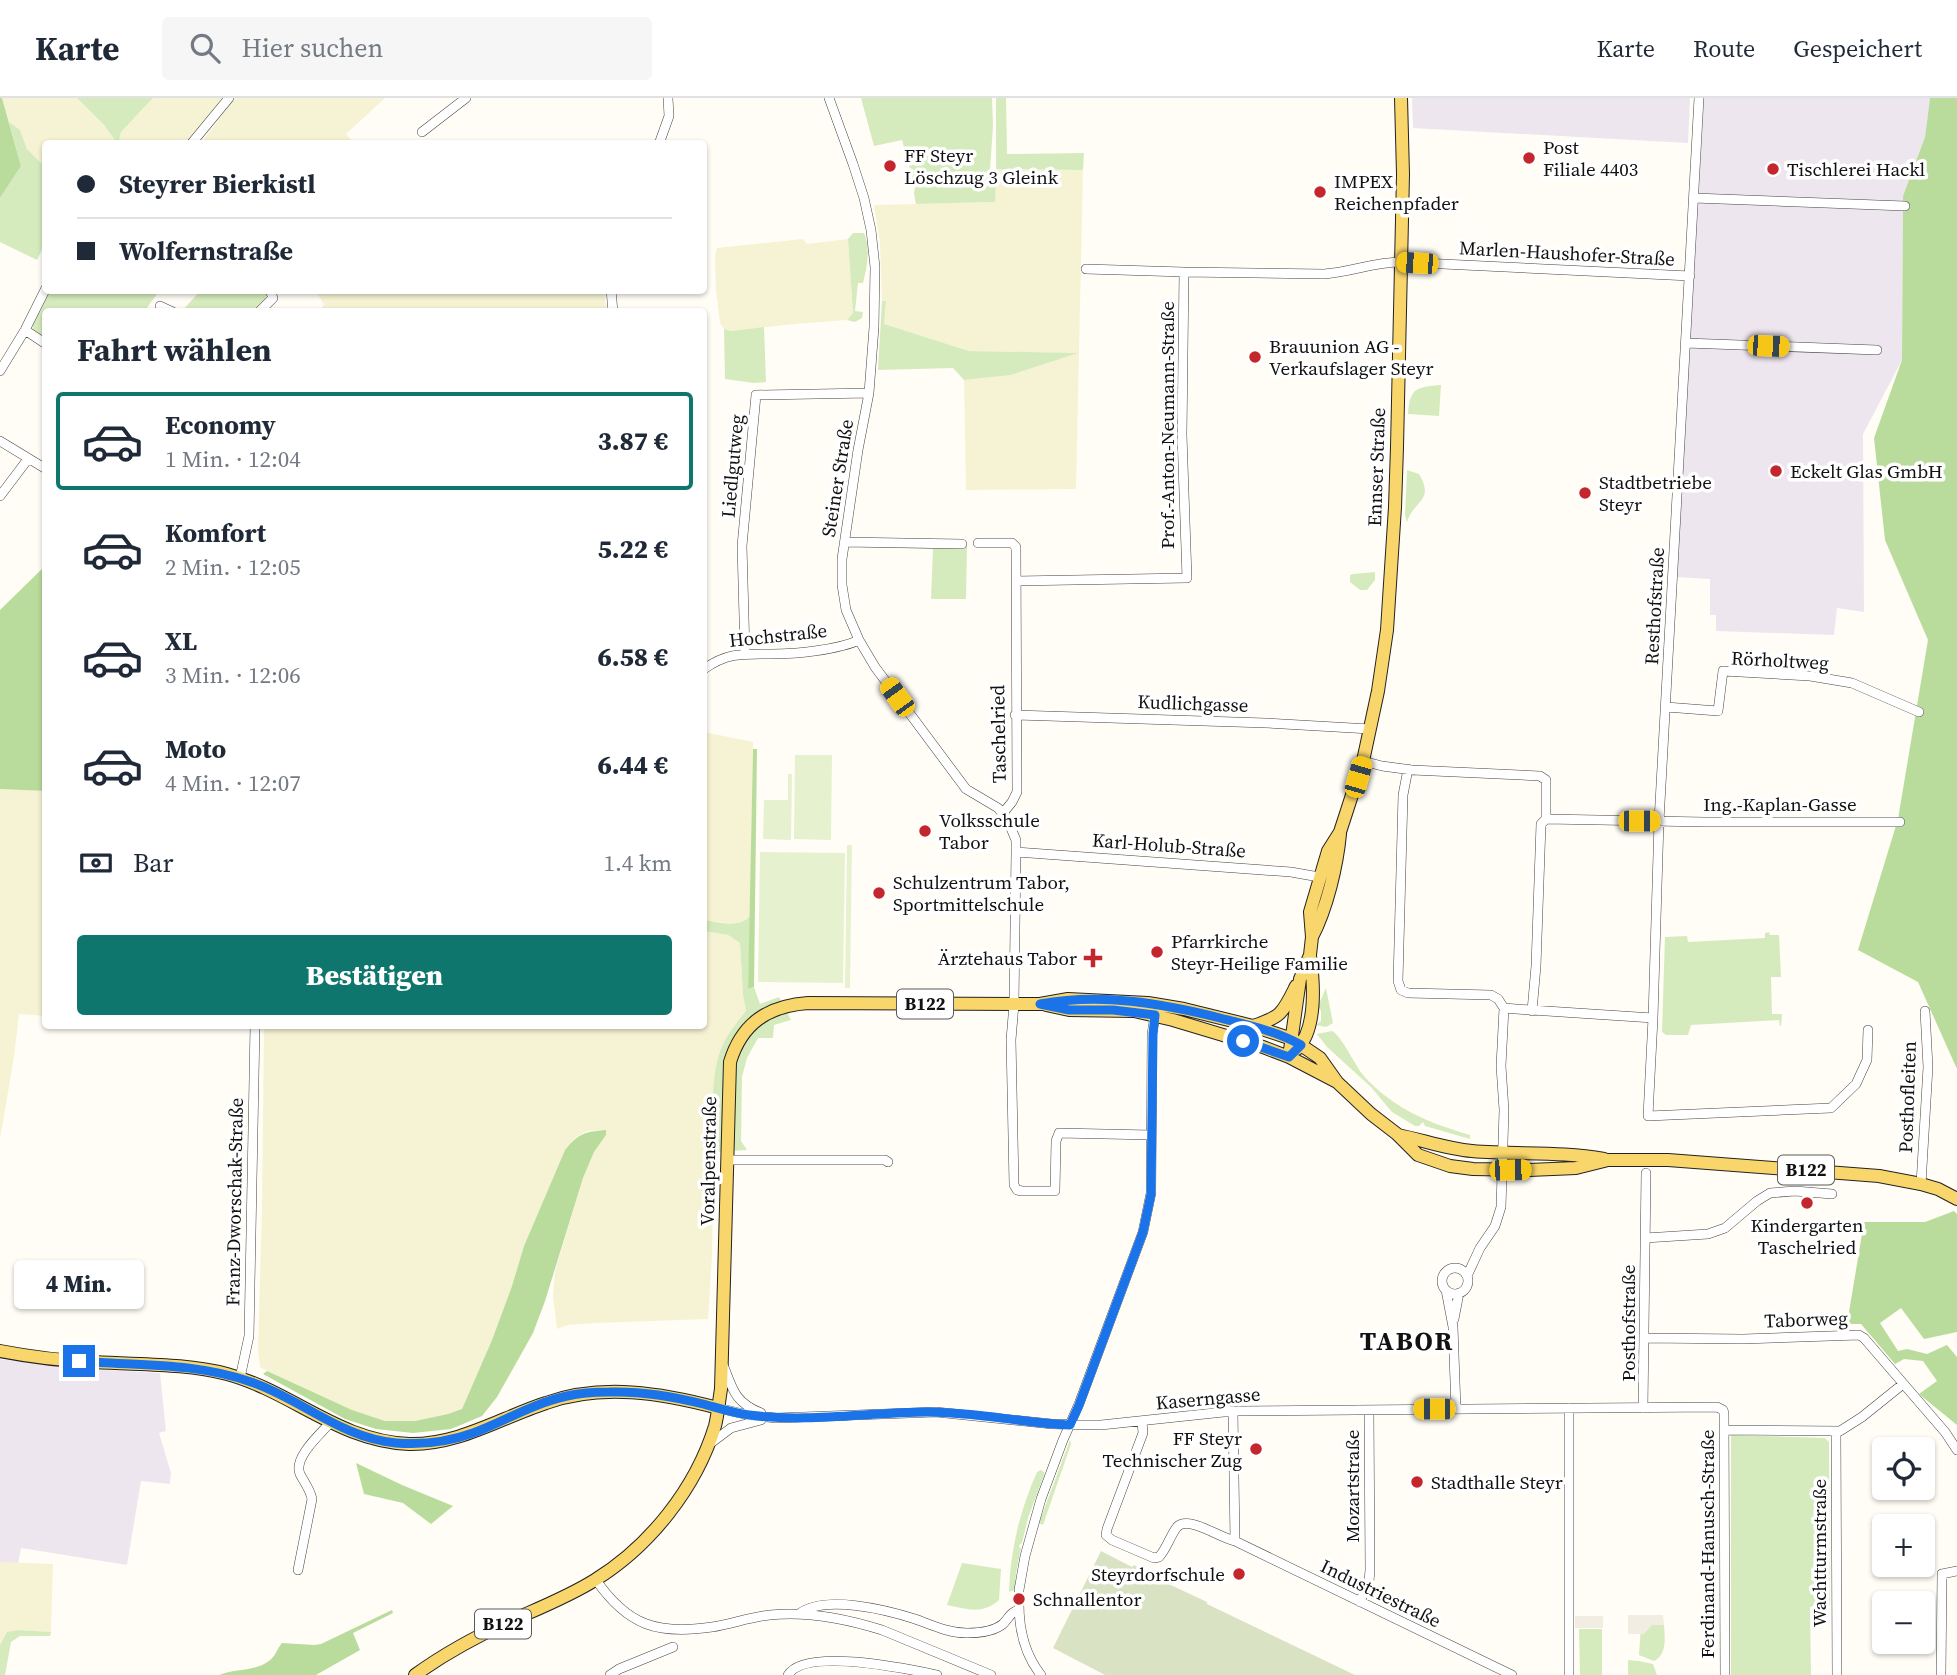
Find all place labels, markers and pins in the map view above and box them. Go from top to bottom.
place label: Post Filiale 4403 [1543,134,1638,182]
place label: FF Steyr Löschzug 3 Gleink [904,142,1059,190]
marker: Post Filiale 4403 [1521,150,1537,166]
place label: Tischlerei Hackl [1787,156,1926,182]
marker: FF Steyr Löschzug 3 Gleink [882,158,898,174]
marker: Tischlerei Hackl [1765,161,1781,177]
place label: IMPEX Reichenpfader [1334,168,1459,216]
marker: IMPEX Reichenpfader [1312,184,1328,200]
place label: Brauunion AG - Verkaufslager Steyr [1269,333,1434,381]
marker: Brauunion AG - Verkaufslager Steyr [1247,349,1263,365]
place label: Eckelt Glas GmbH [1790,458,1943,484]
marker: Eckelt Glas GmbH [1768,463,1784,479]
place label: Stadtbetriebe Steyr [1599,469,1712,517]
marker: Stadtbetriebe Steyr [1577,485,1593,501]
place label: Volksschule Tabor [939,807,1040,855]
marker: Volksschule Tabor [917,823,933,839]
place label: Schulzentrum Tabor, Sportmittelschule [893,869,1070,917]
marker: Schulzentrum Tabor, Sportmittelschule [871,885,887,901]
place label: Pfarrkirche Steyr-Heilige Familie [1171,928,1348,976]
marker: Pfarrkirche Steyr-Heilige Familie [1149,944,1165,960]
place label: Ärztehaus Tabor [938,945,1077,971]
marker: Ärztehaus Tabor [1083,948,1103,968]
marker: Kindergarten Taschelried [1799,1195,1815,1211]
place label: Kindergarten Taschelried [1751,1212,1863,1260]
place label: FF Steyr Technischer Zug [1103,1425,1242,1473]
marker: FF Steyr Technischer Zug [1248,1441,1264,1457]
place label: Stadthalle Steyr [1431,1469,1563,1495]
marker: Stadthalle Steyr [1409,1474,1425,1490]
place label: Steyrdorfschule [1091,1561,1225,1587]
marker: Steyrdorfschule [1231,1566,1247,1582]
place label: Schnallentor [1033,1586,1141,1612]
marker: Schnallentor [1011,1591,1027,1607]

